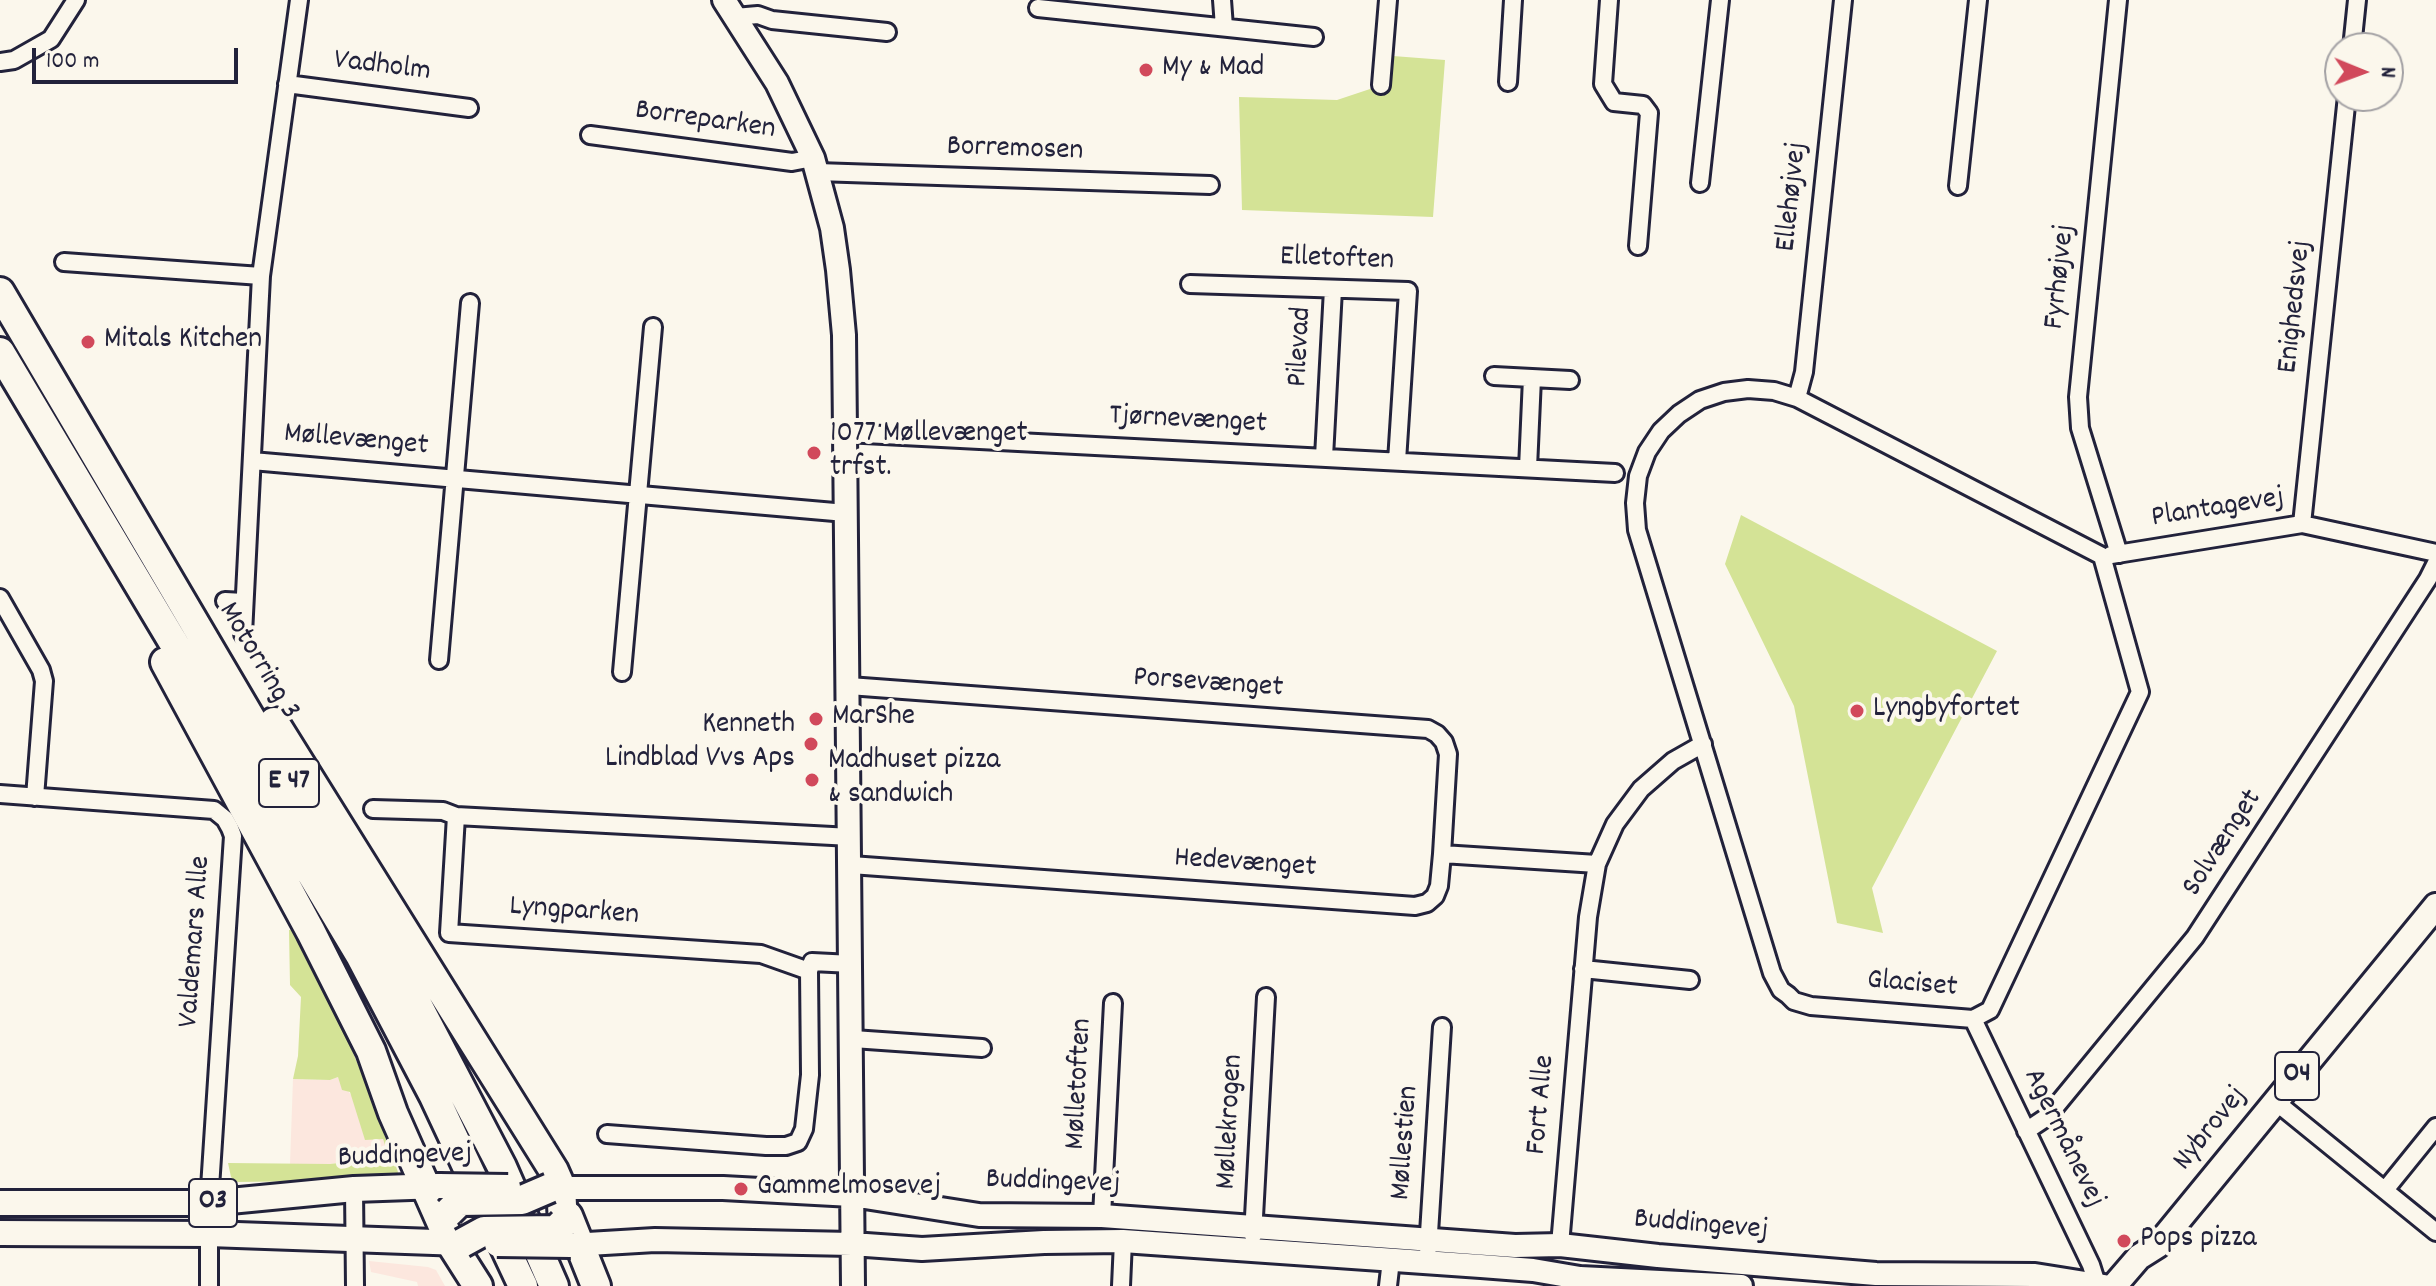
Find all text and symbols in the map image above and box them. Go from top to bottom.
scale bar [36,32,242,82]
north arrow [2324,32,2404,112]
street label: Vadholm [331,44,433,92]
text: 100 m [46,45,99,79]
place label: My & Mad [1162,52,1264,88]
marker: My & Mad [1137,61,1155,79]
text: N [2371,67,2402,78]
street label: Borreparken [632,94,778,150]
street label: Borremosen [946,131,1084,171]
street label: Ellehøjvej [1770,141,1818,253]
street label: Fyrhøjvej [2039,223,2085,331]
street label: Enighedsvej [2272,239,2322,375]
street label: Elletoften [1279,241,1395,281]
street label: Pilevad [1282,306,1322,388]
place label: Mitals Kitchen [104,324,262,360]
marker: Mitals Kitchen [79,333,97,351]
street label: Tjørnevænget [1108,400,1268,444]
street label: Møllevænget [282,418,430,466]
place label: 1077 Møllevænget trfst. [830,418,1028,488]
marker: 1077 Møllevænget trfst. [805,444,823,462]
street label: Plantagevej [2149,482,2287,538]
street label: Motorring 3 [208,597,306,727]
street label: Porsevænget [1132,662,1284,708]
place label: Lyngbyfortet [1873,693,2020,729]
place label: MarShe [832,701,915,737]
marker: Lyngbyfortet [1848,702,1866,720]
place label: Kenneth Lindblad Vvs Aps [605,709,795,780]
marker: MarShe [807,710,825,728]
marker: Kenneth Lindblad Vvs Aps [802,735,820,753]
place label: Madhuset pizza & sandwich [828,745,1000,816]
road number: E 47 [259,759,319,807]
marker: Madhuset pizza & sandwich [803,771,821,789]
street label: Solvænget [2176,784,2272,904]
street label: Hedevænget [1173,842,1317,888]
street label: Valdemars Alle [173,855,221,1029]
street label: Lyngparken [508,891,640,935]
street label: Glaciset [1865,964,1959,1008]
street label: Mølletoften [1060,1017,1102,1151]
road number: O4 [2275,1052,2319,1100]
street label: Møllekrogen [1210,1053,1254,1191]
street label: Fort Alle [1521,1054,1565,1156]
street label: Agermånevej [2013,1064,2111,1214]
street label: Nybrovej [2167,1081,2257,1179]
street label: Møllestien [1385,1085,1429,1201]
street label: Buddingevej [337,1138,473,1178]
street label: Buddingevej [985,1164,1121,1204]
place label: Gammelmosevej [757,1171,941,1207]
road number: O3 [189,1179,237,1227]
marker: Gammelmosevej [732,1180,750,1198]
street label: Buddingevej [1632,1203,1770,1251]
place label: Pops pizza [2140,1223,2256,1259]
marker: Pops pizza [2115,1232,2133,1250]

